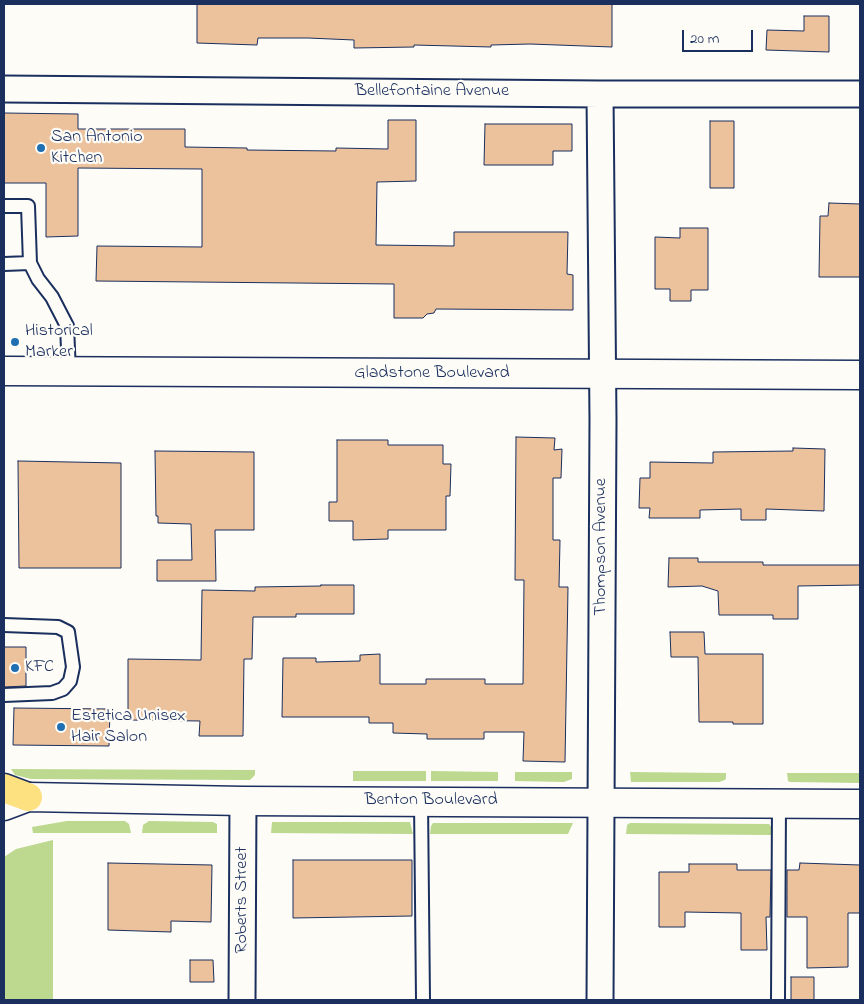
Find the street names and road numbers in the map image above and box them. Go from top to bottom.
street label: Bellefontaine Avenue [355,81,509,103]
street label: Gladstone Boulevard [354,363,510,385]
street label: Thompson Avenue [591,478,613,616]
street label: Benton Boulevard [364,790,498,812]
street label: Roberts Street [232,847,254,953]

